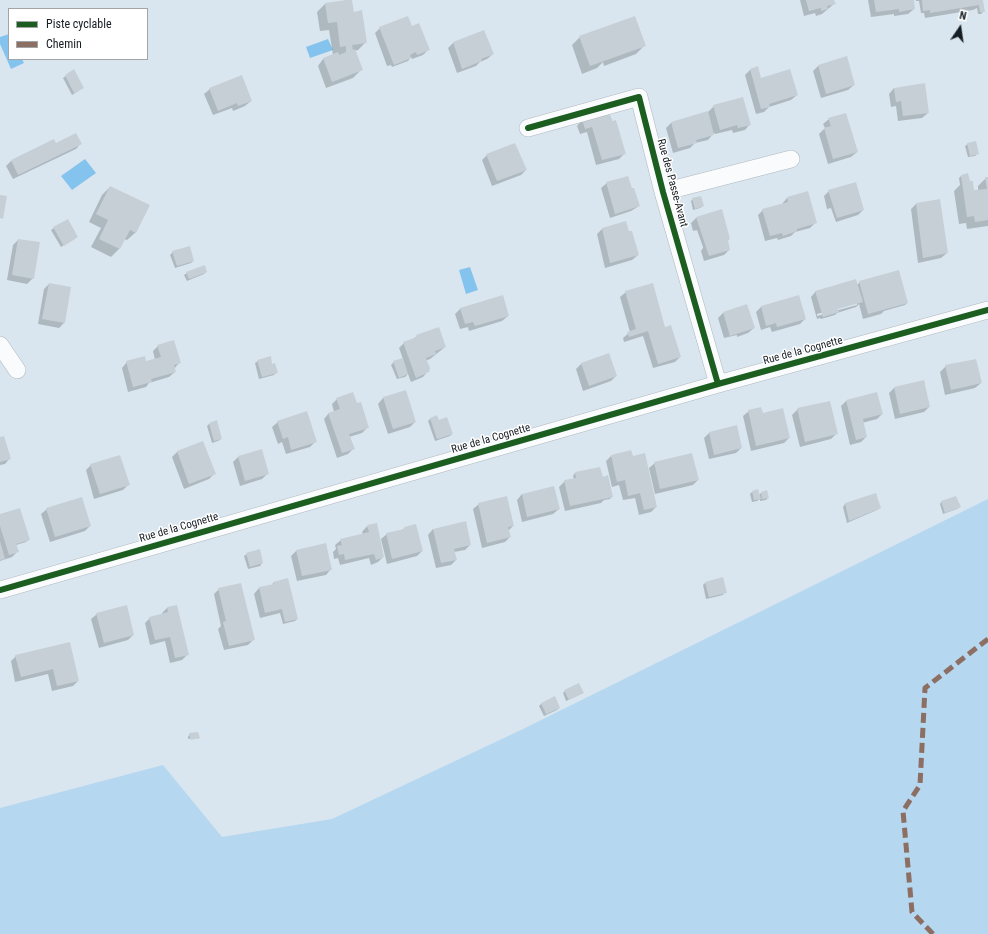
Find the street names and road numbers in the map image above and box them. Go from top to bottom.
street label: Rue des Passe-Avant [654,137,690,229]
street label: Rue de la Cognette [762,334,844,368]
street label: Rue de la Cognette [450,421,532,457]
street label: Rue de la Cognette [138,510,220,546]

